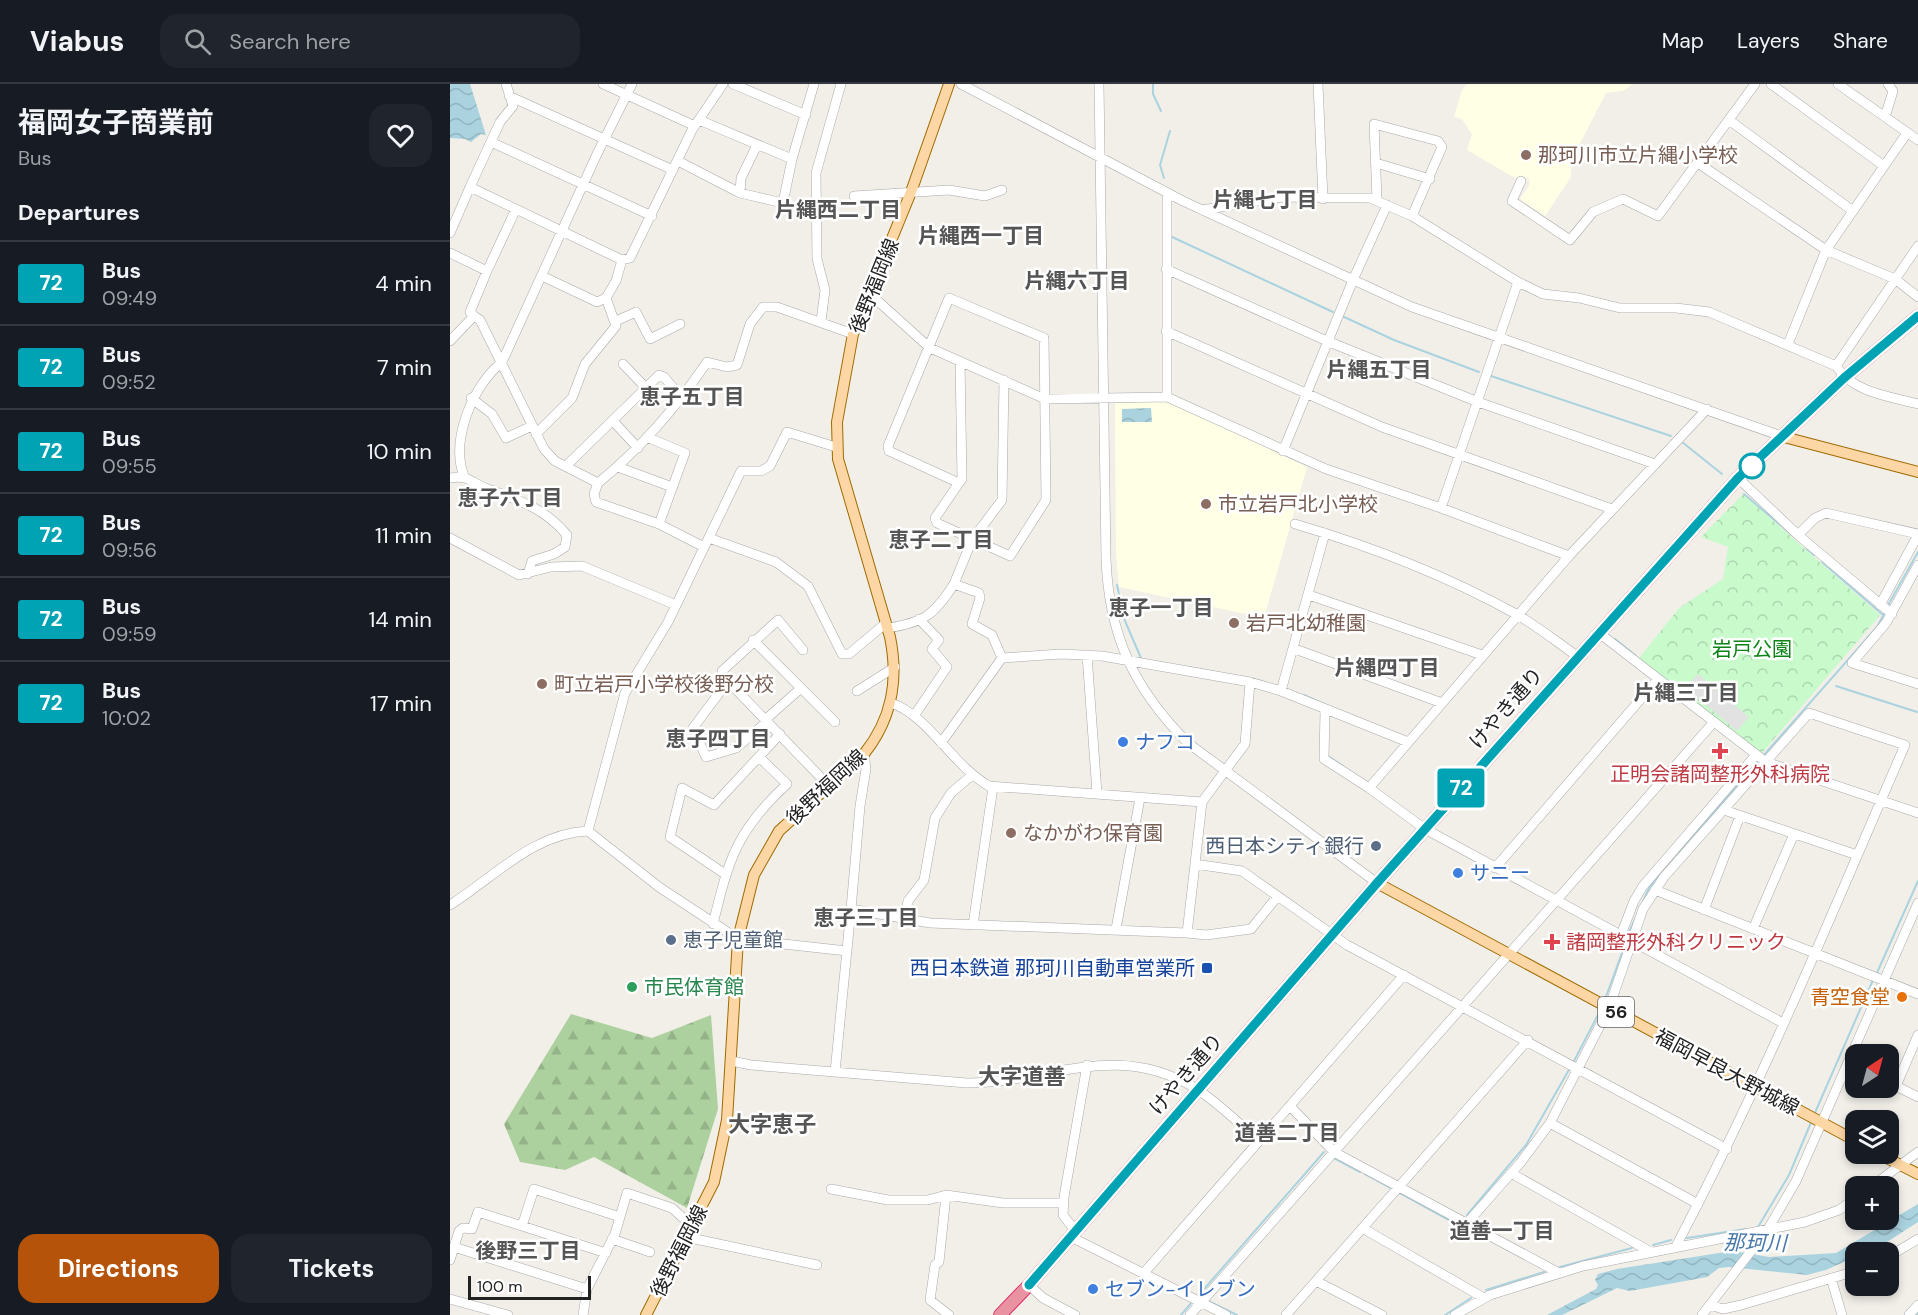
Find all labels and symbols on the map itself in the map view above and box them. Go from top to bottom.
place label: 那珂川市立片縄小学校 [1538,142,1738,168]
marker: 那珂川市立片縄小学校 [1519,148,1533,162]
district label: 片縄七丁目 [1213,186,1318,214]
district label: 片縄西二丁目 [775,196,901,224]
district label: 片縄西一丁目 [918,222,1044,250]
street label: 後野福岡線 [843,235,905,337]
district label: 片縄六丁目 [1025,267,1130,295]
district label: 片縄五丁目 [1327,356,1432,384]
district label: 恵子五丁目 [640,383,745,411]
unlabelled marker [1739,453,1765,479]
district label: 恵子六丁目 [458,484,563,512]
place label: 市立岩戸北小学校 [1218,491,1378,517]
marker: 市立岩戸北小学校 [1199,497,1213,511]
district label: 恵子二丁目 [889,526,994,554]
district label: 恵子一丁目 [1109,594,1214,622]
place label: 岩戸北幼稚園 [1246,610,1366,636]
marker: 岩戸北幼稚園 [1227,616,1241,630]
park label: 岩戸公園 [1712,636,1792,662]
district label: 片縄四丁目 [1335,654,1440,682]
street label: けやき通り [1463,662,1549,754]
place label: 町立岩戸小学校後野分校 [554,671,774,697]
marker: 町立岩戸小学校後野分校 [535,677,549,691]
district label: 片縄三丁目 [1634,679,1739,707]
district label: 恵子四丁目 [666,725,771,753]
place label: ナフコ [1135,729,1195,755]
marker: ナフコ [1116,735,1130,749]
marker: 正明会諸岡整形外科病院 [1711,742,1729,760]
street label: 後野福岡線 [781,743,871,831]
place label: 正明会諸岡整形外科病院 [1610,761,1830,787]
line badge: 72 [1434,768,1488,808]
place label: なかがわ保育園 [1023,820,1163,846]
marker: なかがわ保育園 [1004,826,1018,840]
place label: 西日本シティ銀行 [1205,833,1364,859]
marker: 西日本シティ銀行 [1369,839,1383,853]
place label: サニー [1470,860,1530,886]
marker: サニー [1451,866,1465,880]
district label: 恵子三丁目 [814,904,919,932]
place label: 恵子児童館 [683,927,783,953]
place label: 諸岡整形外科クリニック [1566,929,1786,955]
marker: 恵子児童館 [664,933,678,947]
marker: 諸岡整形外科クリニック [1543,933,1561,951]
place label: 西日本鉄道 那珂川自動車営業所 [910,955,1195,981]
marker: 西日本鉄道 那珂川自動車営業所 [1200,961,1214,975]
place label: 市民体育館 [644,974,744,1000]
marker: 市民体育館 [625,980,639,994]
place label: 青空食堂 [1810,984,1890,1010]
marker: 青空食堂 [1895,990,1909,1004]
road number: 56 [1598,997,1634,1027]
street label: 福岡早良大野城線 [1650,1023,1804,1121]
street label: けやき通り [1143,1028,1229,1120]
north arrow [1845,1044,1899,1098]
district label: 大字道善 [978,1062,1066,1091]
district label: 大字恵子 [728,1110,816,1139]
district label: 道善二丁目 [1235,1119,1340,1147]
street label: 後野福岡線 [645,1201,713,1301]
district label: 道善一丁目 [1450,1217,1555,1245]
water label: 那珂川 [1723,1228,1789,1258]
district label: 後野三丁目 [476,1237,581,1265]
scale bar [468,1273,591,1300]
place label: セブン-イレブン [1105,1276,1256,1302]
marker: セブン-イレブン [1086,1282,1100,1296]

